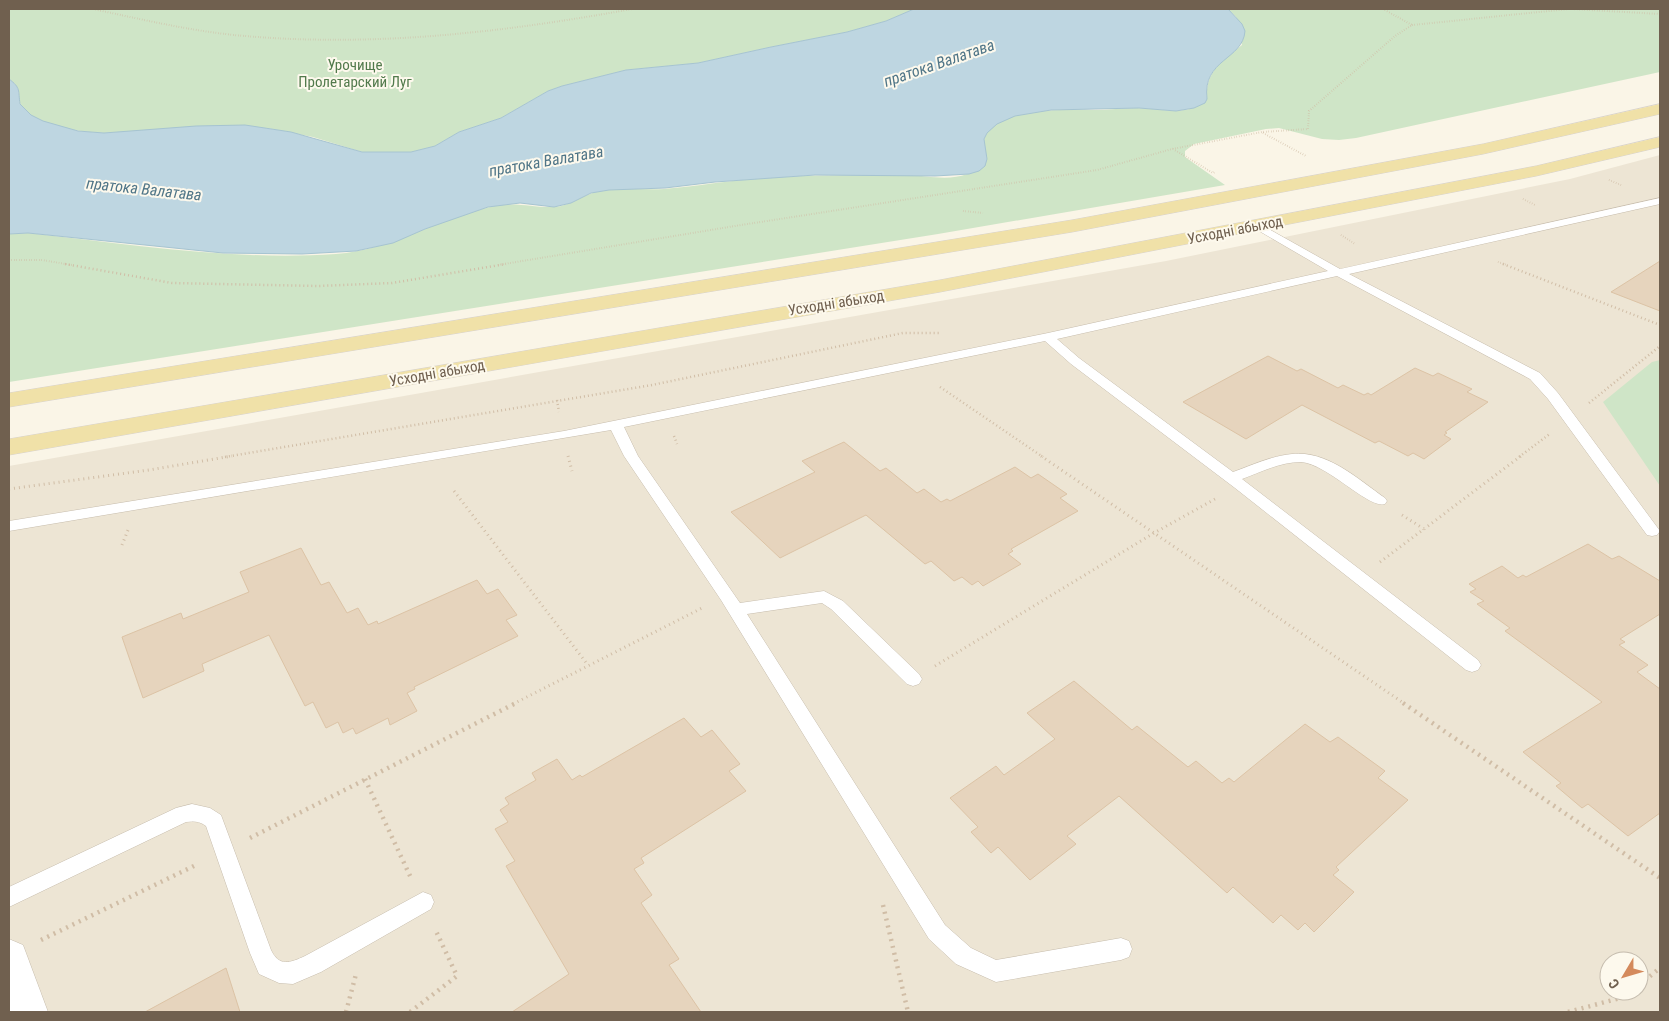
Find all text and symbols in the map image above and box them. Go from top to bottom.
water label: пратока Валатава [881,35,997,91]
park label: Урочище Пролетарский Луг [298,56,412,91]
water label: пратока Валатава [487,142,605,180]
water label: пратока Валатава [85,174,203,204]
street label: Усходні абыход [1186,212,1284,248]
street label: Усходні абыход [787,287,885,319]
street label: Усходні абыход [388,356,486,390]
north arrow [1599,951,1649,1001]
text: С [1605,976,1623,992]

